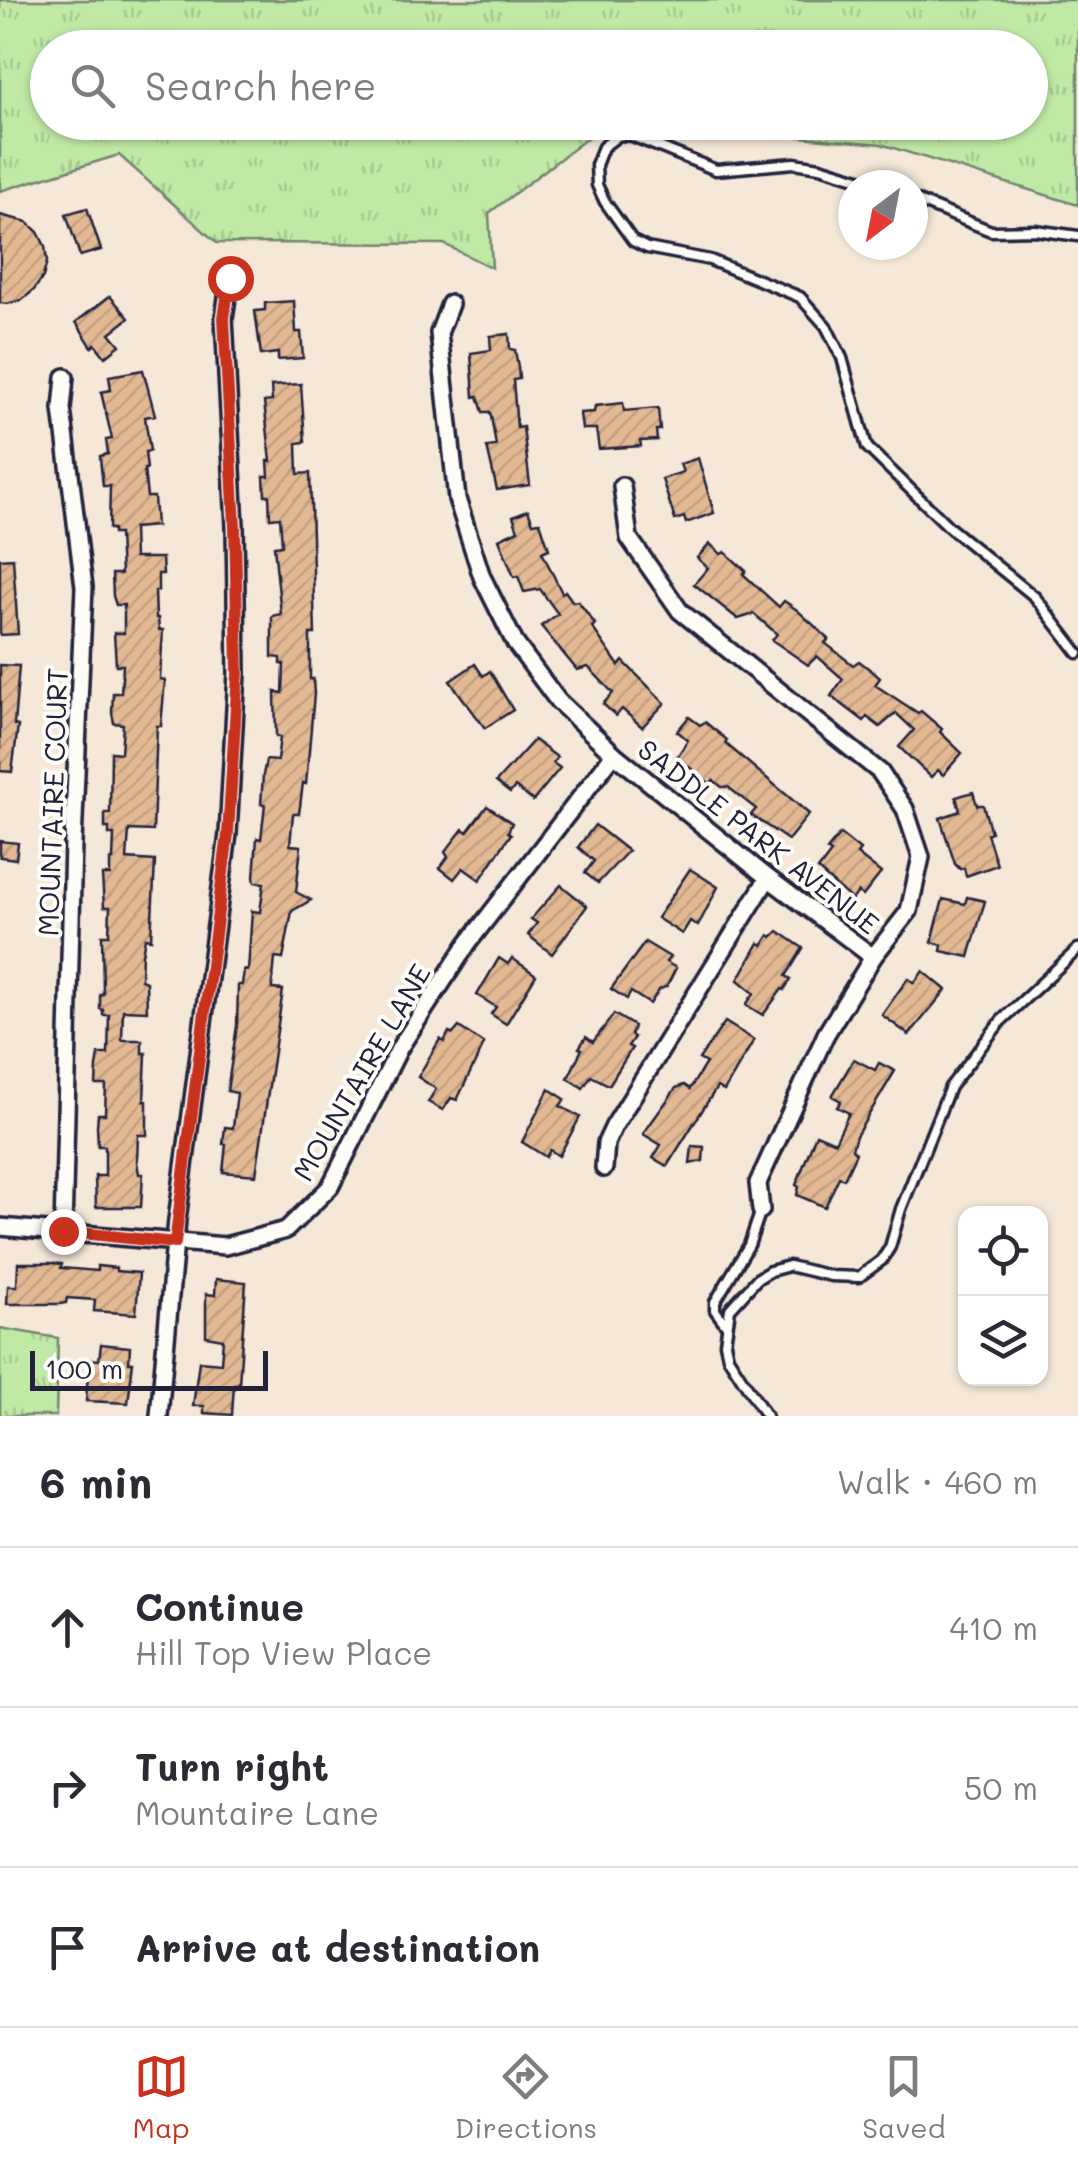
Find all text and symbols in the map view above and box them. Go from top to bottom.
search box [30,30,1048,140]
icon: search [65,58,120,113]
text: Search here [145,60,376,110]
north arrow [838,170,928,260]
route start [208,256,254,302]
street label: MOUNTAIRE COURT [29,667,75,937]
street label: SADDLE PARK AVENUE [631,731,887,941]
street label: MOUNTAIRE LANE [284,957,438,1187]
map controls [958,1206,1048,1386]
button: locate [958,1206,1048,1296]
route end [41,1209,87,1255]
button: layers [958,1296,1048,1386]
scale bar [30,1346,268,1390]
text: 100 m [45,1350,123,1386]
text: 6 min [40,1454,152,1509]
text: Walk · 460 m [837,1460,1038,1502]
text: Continue [135,1581,304,1631]
icon: ahead [40,1600,95,1655]
text: 410 m [949,1606,1038,1648]
text: Hill Top View Place [135,1631,432,1673]
text: Turn right [135,1741,329,1791]
icon: right [40,1760,95,1815]
text: 50 m [964,1766,1038,1808]
text: Mountaire Lane [135,1791,379,1833]
icon: arrive [40,1920,95,1975]
text: Arrive at destination [135,1922,540,1972]
tab: Map [133,2049,190,2145]
tab: Directions [455,2049,597,2145]
tab: Saved [862,2049,945,2145]

